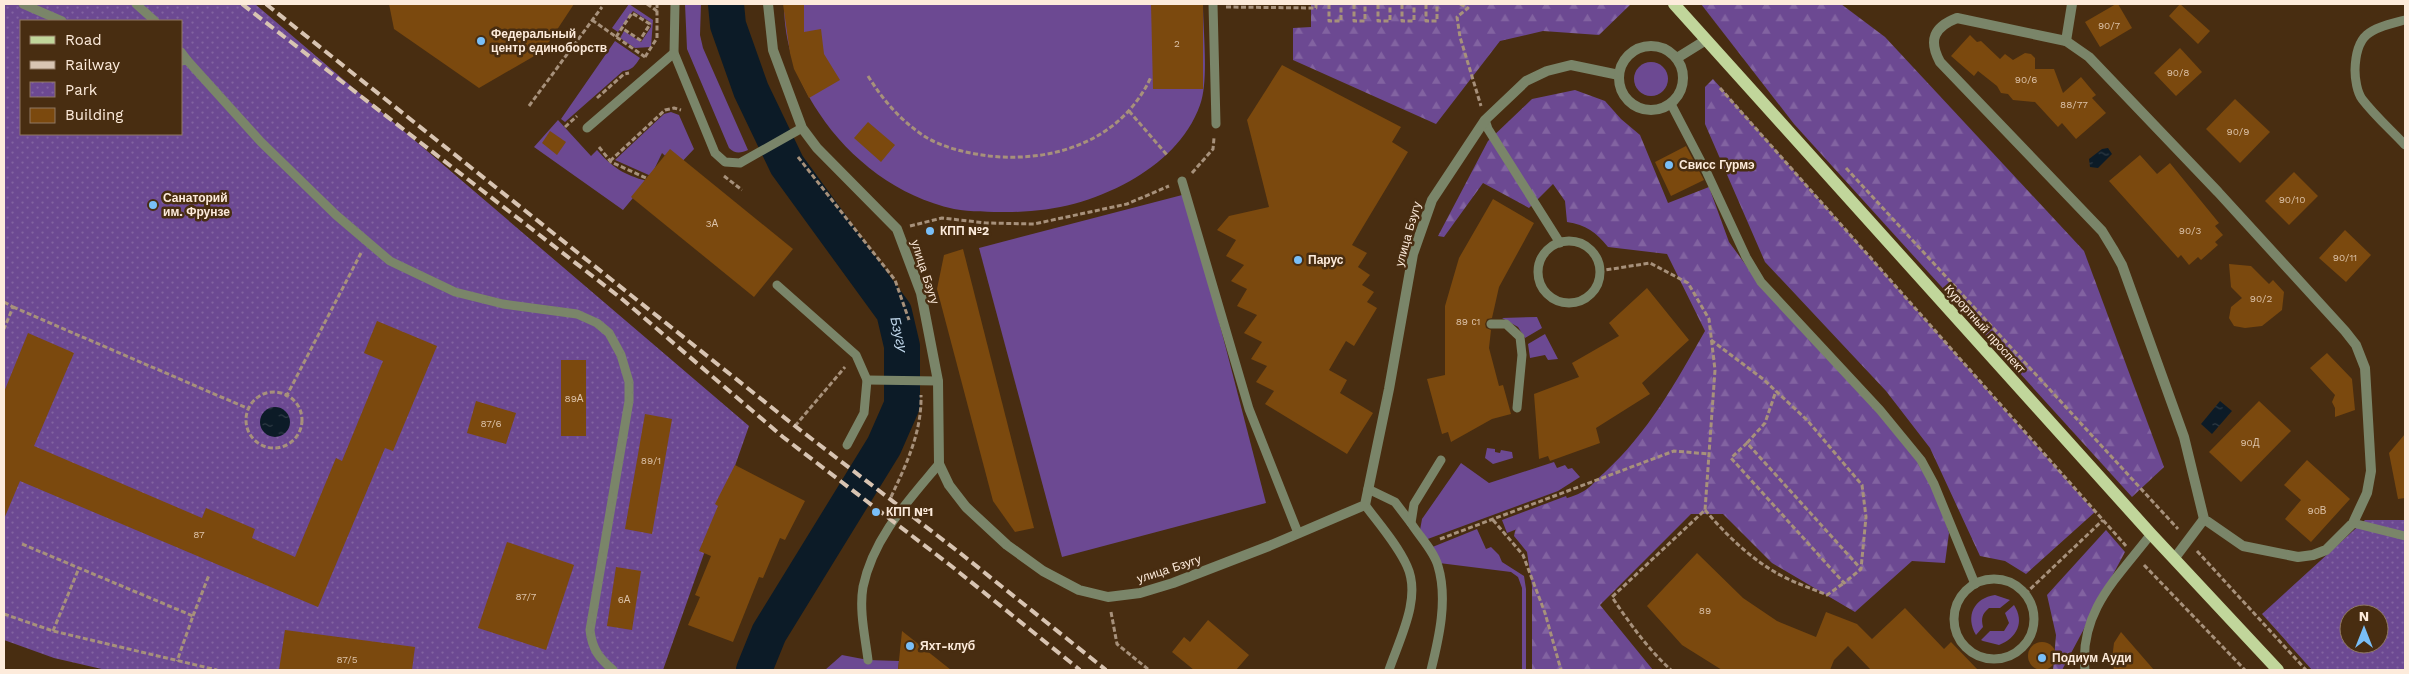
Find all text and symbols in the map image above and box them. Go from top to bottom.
legend [20,20,182,135]
house number: 90/7 [2098,20,2121,31]
place label: Федеральный центр единоборств [491,27,607,55]
text: Road [65,31,102,49]
marker: Федеральный центр единоборств [475,35,487,47]
house number: 2 [1174,38,1180,49]
text: Railway [65,56,120,74]
house number: 90/8 [2167,67,2189,78]
house number: 90/6 [2015,74,2037,85]
text: Park [65,81,98,99]
house number: 88/77 [2060,99,2088,110]
text: Building [65,106,123,124]
house number: 90/9 [2227,126,2249,137]
place label: Свисс Гурмэ [1679,158,1755,172]
marker: Свисс Гурмэ [1663,159,1675,171]
place label: Санаторий им. Фрунзе [163,191,230,219]
house number: 90/10 [2279,194,2305,205]
marker: Санаторий им. Фрунзе [147,199,159,211]
street label: улица Бзугу [1392,200,1424,268]
house number: 3А [706,218,719,229]
place label: КПП №2 [940,224,989,238]
marker: КПП №2 [924,225,936,237]
house number: 90/3 [2179,225,2201,236]
street label: улица Бзугу [908,238,942,306]
house number: 90/11 [2333,252,2357,263]
place label: Парус [1308,253,1344,267]
marker: Парус [1292,254,1304,266]
street label: Курортный проспект [1942,282,2029,376]
house number: 90/2 [2250,293,2272,304]
water label: Бзугу [887,315,910,353]
house number: 89 с1 [1456,316,1480,327]
house number: 89А [565,393,584,404]
house number: 87/6 [480,418,502,429]
house number: 90Д [2240,437,2260,448]
house number: 89/1 [641,455,661,466]
place label: КПП №1 [886,505,933,519]
house number: 90В [2307,505,2327,516]
marker: КПП №1 [870,506,882,518]
house number: 87 [193,529,205,540]
street label: улица Бзугу [1135,552,1203,586]
house number: 87/7 [516,591,537,602]
house number: 6А [618,594,631,605]
north arrow [2339,604,2389,654]
house number: 89 [1699,605,1711,616]
text: N [2359,608,2369,624]
place label: Яхт-клуб [920,639,975,653]
marker: Яхт-клуб [904,640,916,652]
place label: Подиум Ауди [2052,651,2132,665]
marker: Подиум Ауди [2036,652,2048,664]
house number: 87/5 [337,654,358,665]

